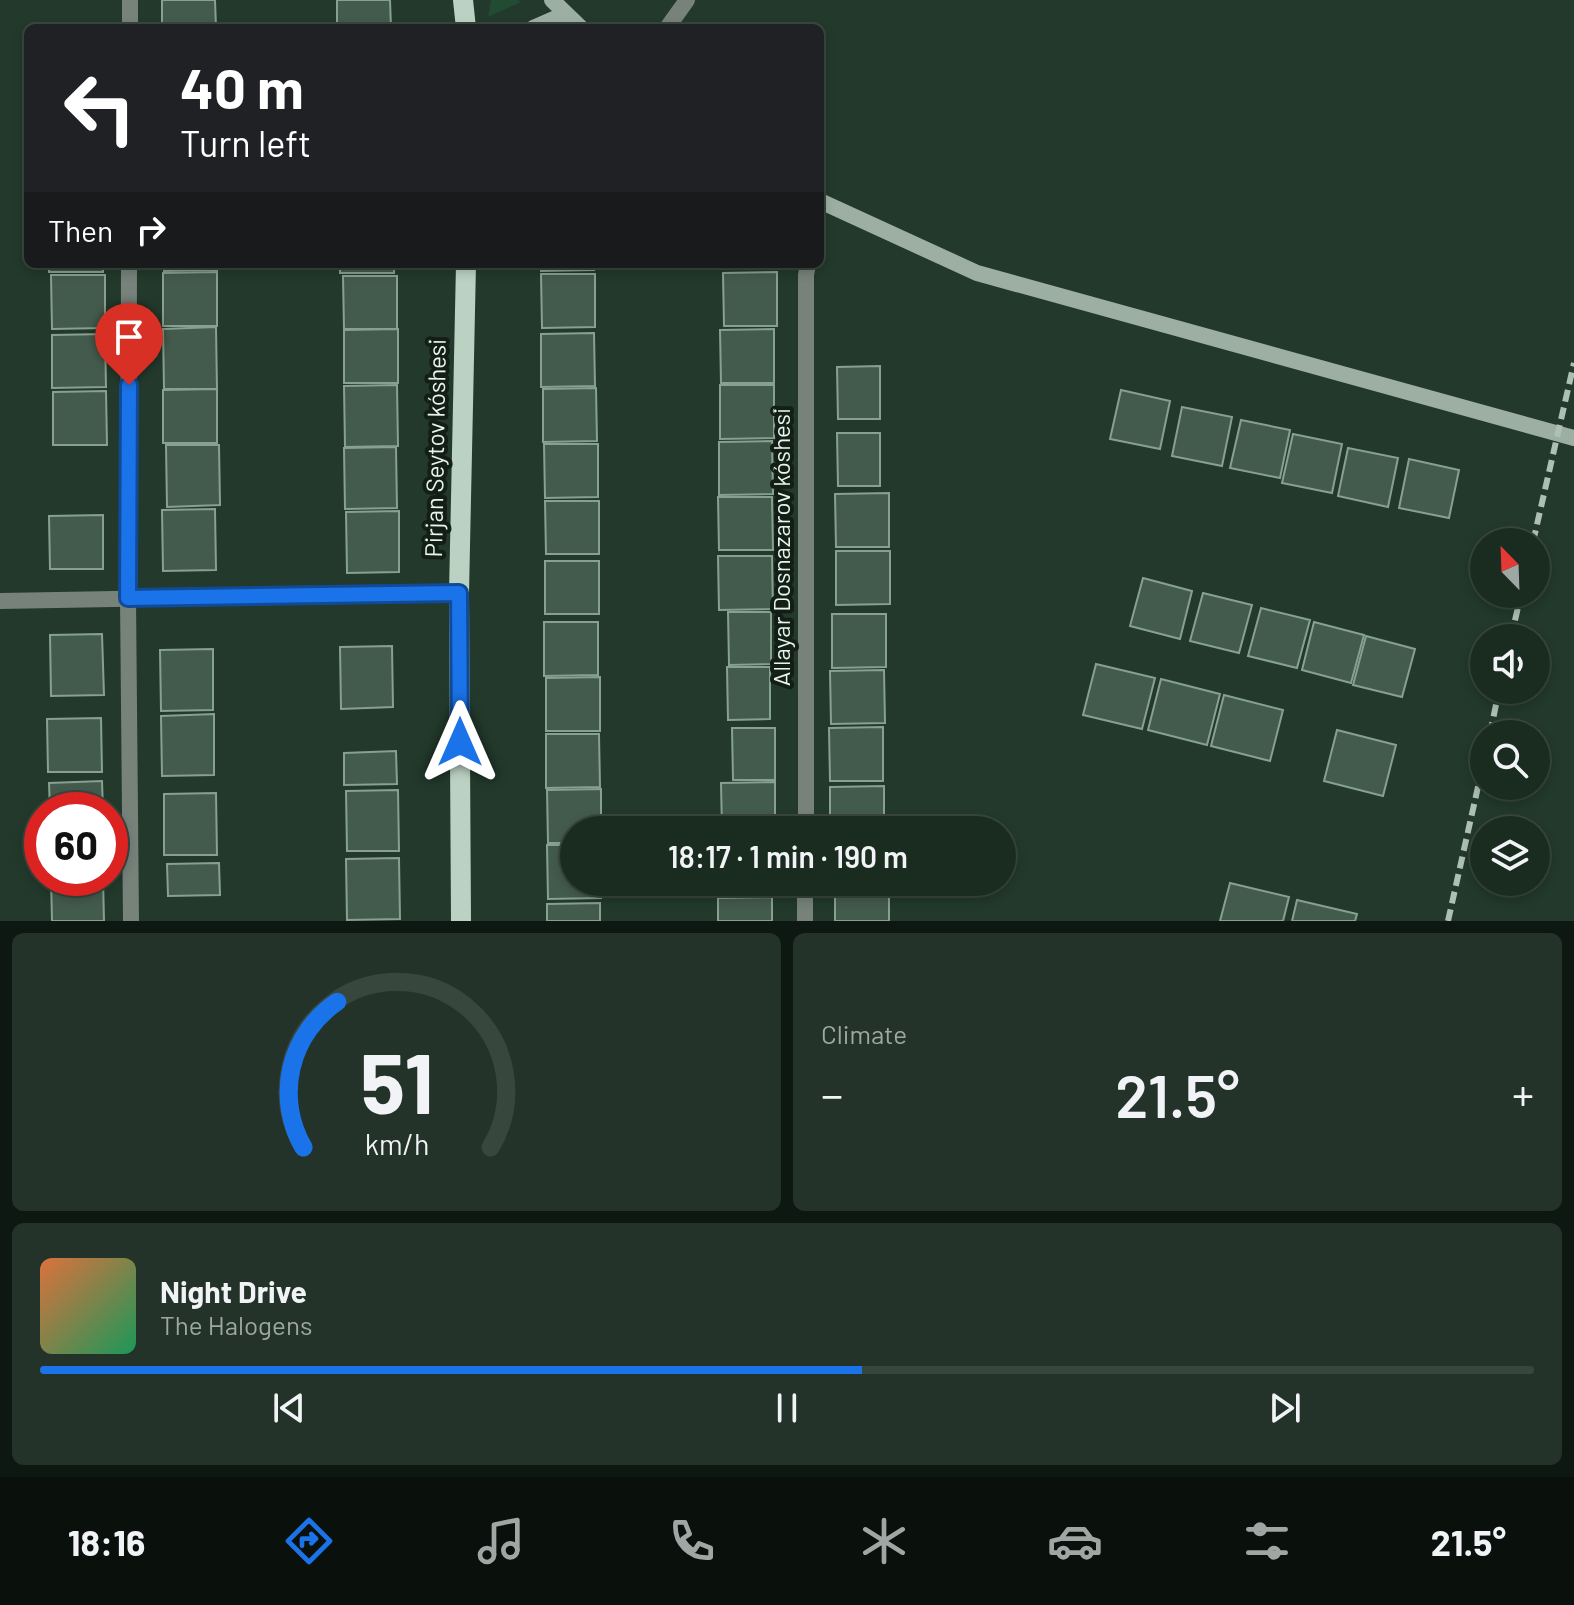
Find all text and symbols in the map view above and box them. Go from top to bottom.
text: 40 m [180,53,304,120]
icon: left [48,56,152,160]
text: Turn left [180,121,311,164]
icon: right [129,208,173,252]
text: Then [48,212,113,248]
pin [95,303,163,385]
icon: arrive [107,315,151,359]
street label: Pirjan Seytov kóshesi [418,338,451,558]
street label: Allayar Dosnazarov kóshesi [766,408,795,686]
north arrow [1470,528,1550,608]
map controls [1470,528,1550,896]
button: sound [1470,624,1550,704]
position arrow [418,700,502,784]
button: search [1470,720,1550,800]
speed limit sign: 60 [24,792,128,896]
button: layers [1470,816,1550,896]
text: 18:17 · 1 min · 190 m [668,838,908,874]
text: Climate [821,1018,907,1049]
text: 51 [360,1031,433,1131]
text: 21.5° [1115,1058,1240,1130]
text: − [821,1067,843,1120]
text: + [1512,1067,1534,1120]
text: km/h [364,1126,429,1161]
text: Night Drive [160,1273,307,1309]
text: The Halogens [160,1309,312,1340]
icon: previous [267,1386,311,1430]
icon: pause [765,1386,809,1430]
icon: next [1263,1386,1307,1430]
icon: directions [281,1513,337,1569]
icon: music [473,1513,529,1569]
icon: phone [664,1513,720,1569]
icon: climate [856,1513,912,1569]
icon: car [1047,1513,1103,1569]
icon: filters [1239,1513,1295,1569]
text: 18:16 [68,1520,145,1563]
text: 21.5° [1431,1520,1506,1563]

